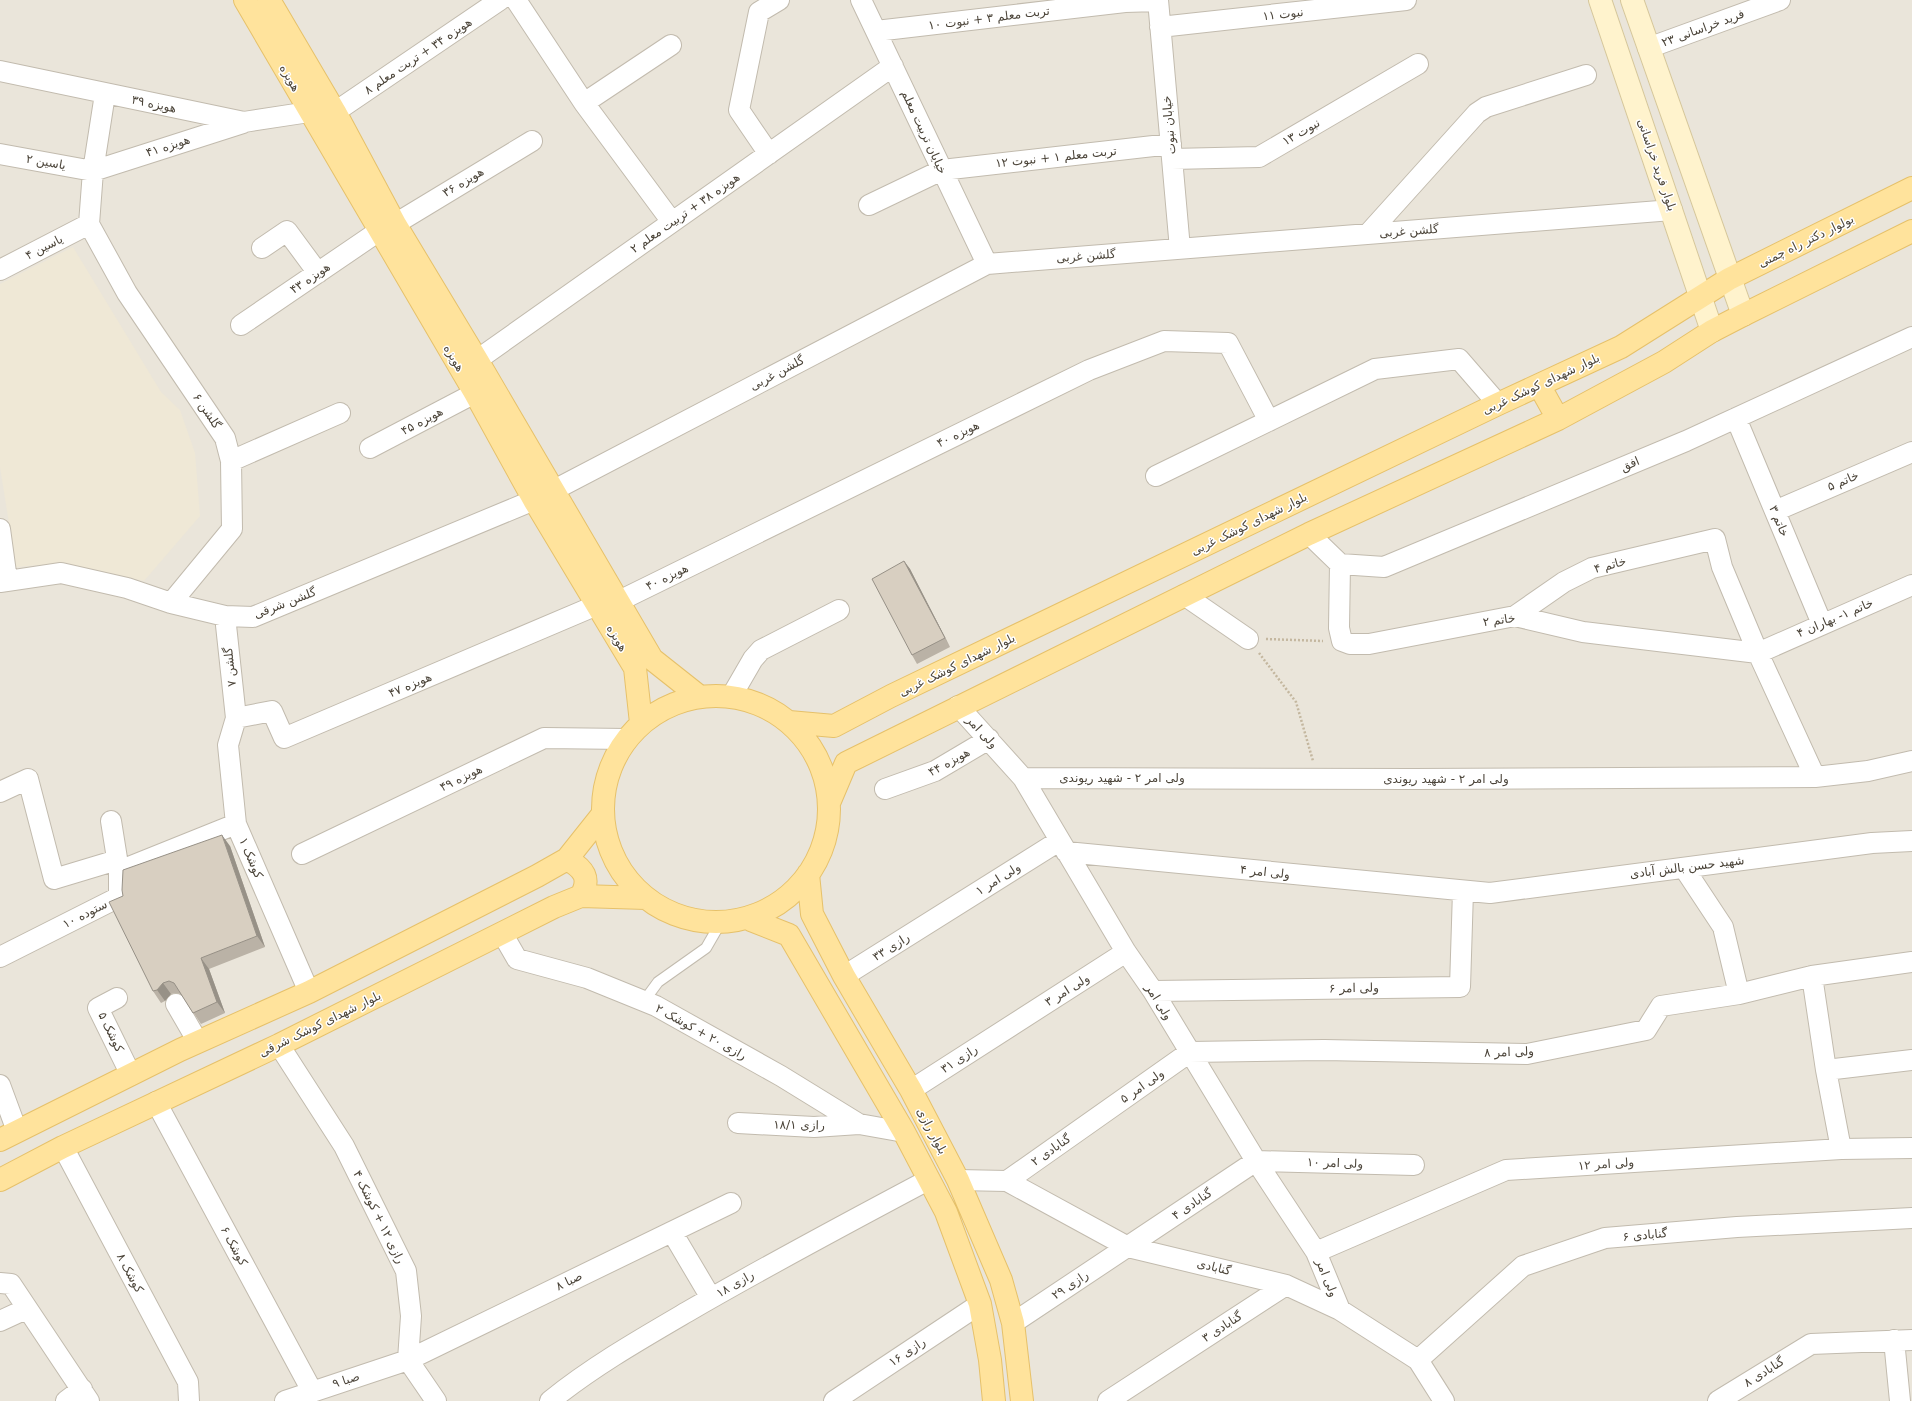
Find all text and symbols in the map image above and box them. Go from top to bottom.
street label: تربت معلم ۳ + نبوت ۱۰ [928,4,1051,33]
street label: نبوت ۱۱ [1262,5,1304,24]
street label: فرید خراسانی ۲۳ [1660,7,1747,50]
street label: هویزه ۳۴ + تربت معلم ۸ [362,15,475,98]
street label: هویزه [276,62,303,94]
street label: خیایان تربیت معلم [898,88,950,177]
street label: هویزه ۳۹ [130,92,178,117]
street label: خیابان نبوت [1159,95,1180,155]
street label: نبوت ۱۳ [1280,116,1323,149]
street label: بلوار فرید خراسانی [1634,117,1679,213]
street label: هویزه ۴۱ [144,132,192,161]
street label: تربت معلم ۱ + نبوت ۱۲ [995,144,1118,171]
street label: یاسین ۲ [25,152,67,173]
street label: هویزه ۳۶ [440,164,487,201]
street label: هویزه ۳۸ + تربیت معلم ۲ [628,170,743,257]
street label: بولوار دکتر راه چمنی [1756,212,1857,271]
street label: گلشن غربی [1379,222,1440,241]
street label: یاسین ۴ [23,232,65,263]
street label: گلشن غربی [1056,247,1117,266]
street label: هویزه ۴۳ [287,259,333,297]
street label: هویزه [440,342,467,374]
street label: بلوار شهدای کوشک غربی [1480,351,1602,418]
street label: گلشن غربی [747,353,807,394]
street label: گلشن ۶ [189,391,224,432]
street label: هویزه ۴۵ [399,404,446,439]
street label: هویزه ۴۰ [934,418,982,451]
street label: افق [1618,454,1642,475]
street label: خاتم ۵ [1825,468,1861,494]
street label: بلوار شهدای کوشک غربی [1189,490,1310,559]
street label: خاتم ۳ [1766,503,1792,539]
street label: خاتم ۴ [1592,554,1628,576]
street label: هویزه ۴۰ [643,561,691,594]
street label: گلشن شرقی [252,585,319,622]
street label: خاتم ۱- بهاران ۴ [1795,596,1876,641]
street label: خاتم ۲ [1482,611,1516,629]
street label: هویزه [603,622,630,654]
street label: بلوار شهدای کوشک غربی [897,631,1018,700]
street label: گلشن ۷ [221,646,240,688]
street label: هویزه ۴۷ [386,670,434,701]
street label: ولی امر [962,712,1001,752]
street label: هویزه ۴۴ [926,745,973,780]
street label: هویزه ۴۹ [437,762,485,795]
street label: ولی امر ۲ - شهید ریوندی [1059,771,1185,786]
street label: ولی امر ۲ - شهید ریوندی [1383,772,1509,787]
street label: کوشک ۱ [235,835,266,881]
street label: شهید حسن بالش آبادی [1629,852,1745,882]
street label: ولی امر ۱ [973,860,1023,899]
street label: ولی امر ۴ [1239,862,1291,883]
street label: ستوده ۱۰ [60,897,110,932]
street label: رازی ۳۳ [870,930,913,965]
street label: ولی امر ۳ [1042,971,1092,1010]
street label: ولی امر [1141,981,1175,1023]
street label: ولی امر ۶ [1329,981,1379,996]
street label: بلوار شهدای کوشک شرقی [257,988,384,1061]
street label: رازی ۲۰ + کوشک ۲ [653,1001,749,1064]
street label: کوشک ۵ [94,1010,127,1055]
street label: رازی ۳۱ [938,1042,981,1077]
street label: ولی امر ۸ [1484,1044,1534,1061]
street label: ولی امر ۵ [1118,1066,1167,1107]
street label: بلوار رازی [913,1105,950,1157]
street label: رازی ۱۸/۱ [773,1118,825,1133]
street label: گنابادی ۲ [1029,1131,1074,1169]
street label: ولی امر ۱۰ [1307,1155,1363,1172]
street label: ولی امر ۱۲ [1577,1155,1635,1174]
street label: رازی ۱۲ + کوشک ۴ [350,1168,408,1266]
street label: گنابادی ۴ [1169,1185,1215,1222]
street label: کوشک ۶ [217,1224,250,1269]
street label: گنابادی ۶ [1622,1226,1668,1244]
street label: کوشک ۸ [113,1251,146,1296]
street label: گنابادی [1195,1256,1233,1278]
street label: ولی امر [1312,1256,1341,1299]
street label: رازی ۱۸ [714,1268,757,1301]
street label: رازی ۲۹ [1049,1268,1092,1303]
street label: صبا ۸ [553,1269,585,1293]
street label: گنابادی ۳ [1199,1309,1245,1345]
street label: رازی ۱۶ [886,1335,929,1370]
street label: گنابادی ۸ [1741,1354,1787,1390]
street label: صبا ۹ [331,1369,361,1391]

